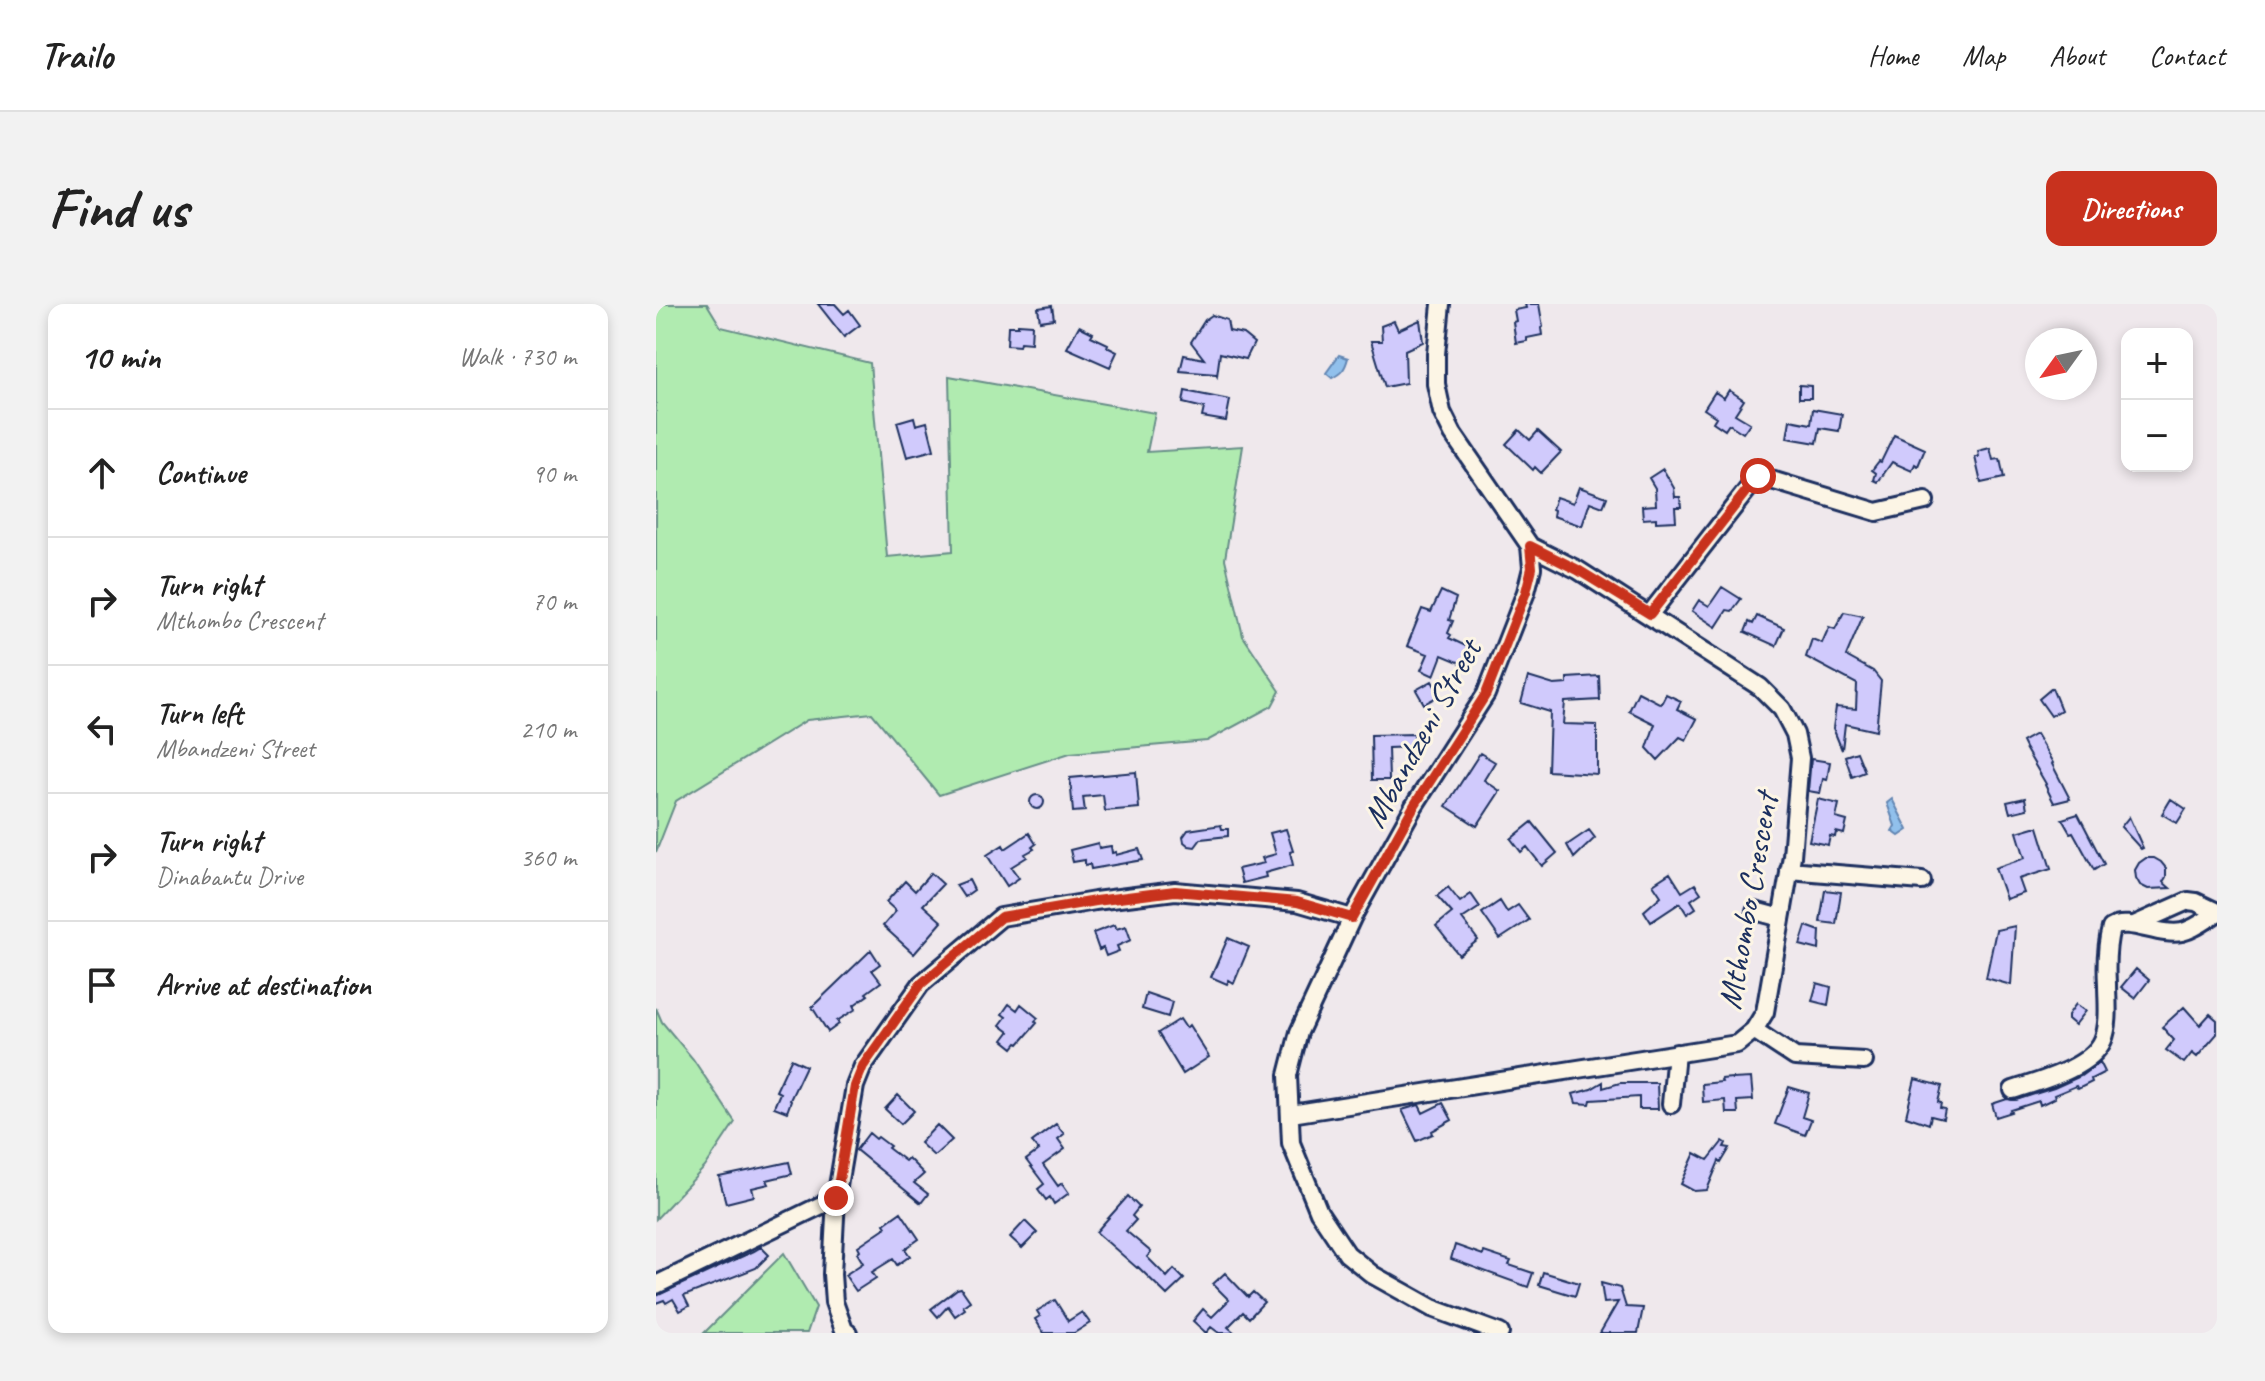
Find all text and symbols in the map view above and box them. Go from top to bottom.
text: Trailo [40,32,113,79]
text: Home [1868,38,1918,73]
text: Map [1962,38,2005,73]
text: About [2049,38,2105,73]
text: Contact [2149,38,2225,73]
button: Directions [2046,171,2217,246]
text: Find us [48,173,188,244]
north arrow [2025,328,2097,400]
map controls [2121,328,2193,472]
button: + [2121,328,2193,400]
text: 10 min [80,335,160,378]
text: Walk · 730 m [459,340,576,373]
button: − [2121,400,2193,472]
icon: ahead [80,451,124,495]
text: Continue [156,454,246,492]
text: 90 m [532,457,576,490]
route start [1740,458,1776,494]
text: Turn right [156,566,261,604]
icon: right [80,579,124,623]
text: 70 m [532,585,576,618]
text: Mthombo Crescent [156,604,323,637]
street label: Mbandzeni Street [1352,629,1492,835]
text: Turn left [156,694,243,732]
icon: left [80,707,124,751]
text: 210 m [520,713,576,746]
text: Mbandzeni Street [156,732,315,765]
street label: Mthombo Crescent [1707,785,1788,1012]
text: Turn right [156,822,261,860]
icon: right [80,835,124,879]
text: 360 m [520,841,576,874]
text: Dinabantu Drive [156,860,303,893]
icon: arrive [80,963,124,1007]
text: Arrive at destination [156,966,371,1004]
route end [818,1180,854,1216]

